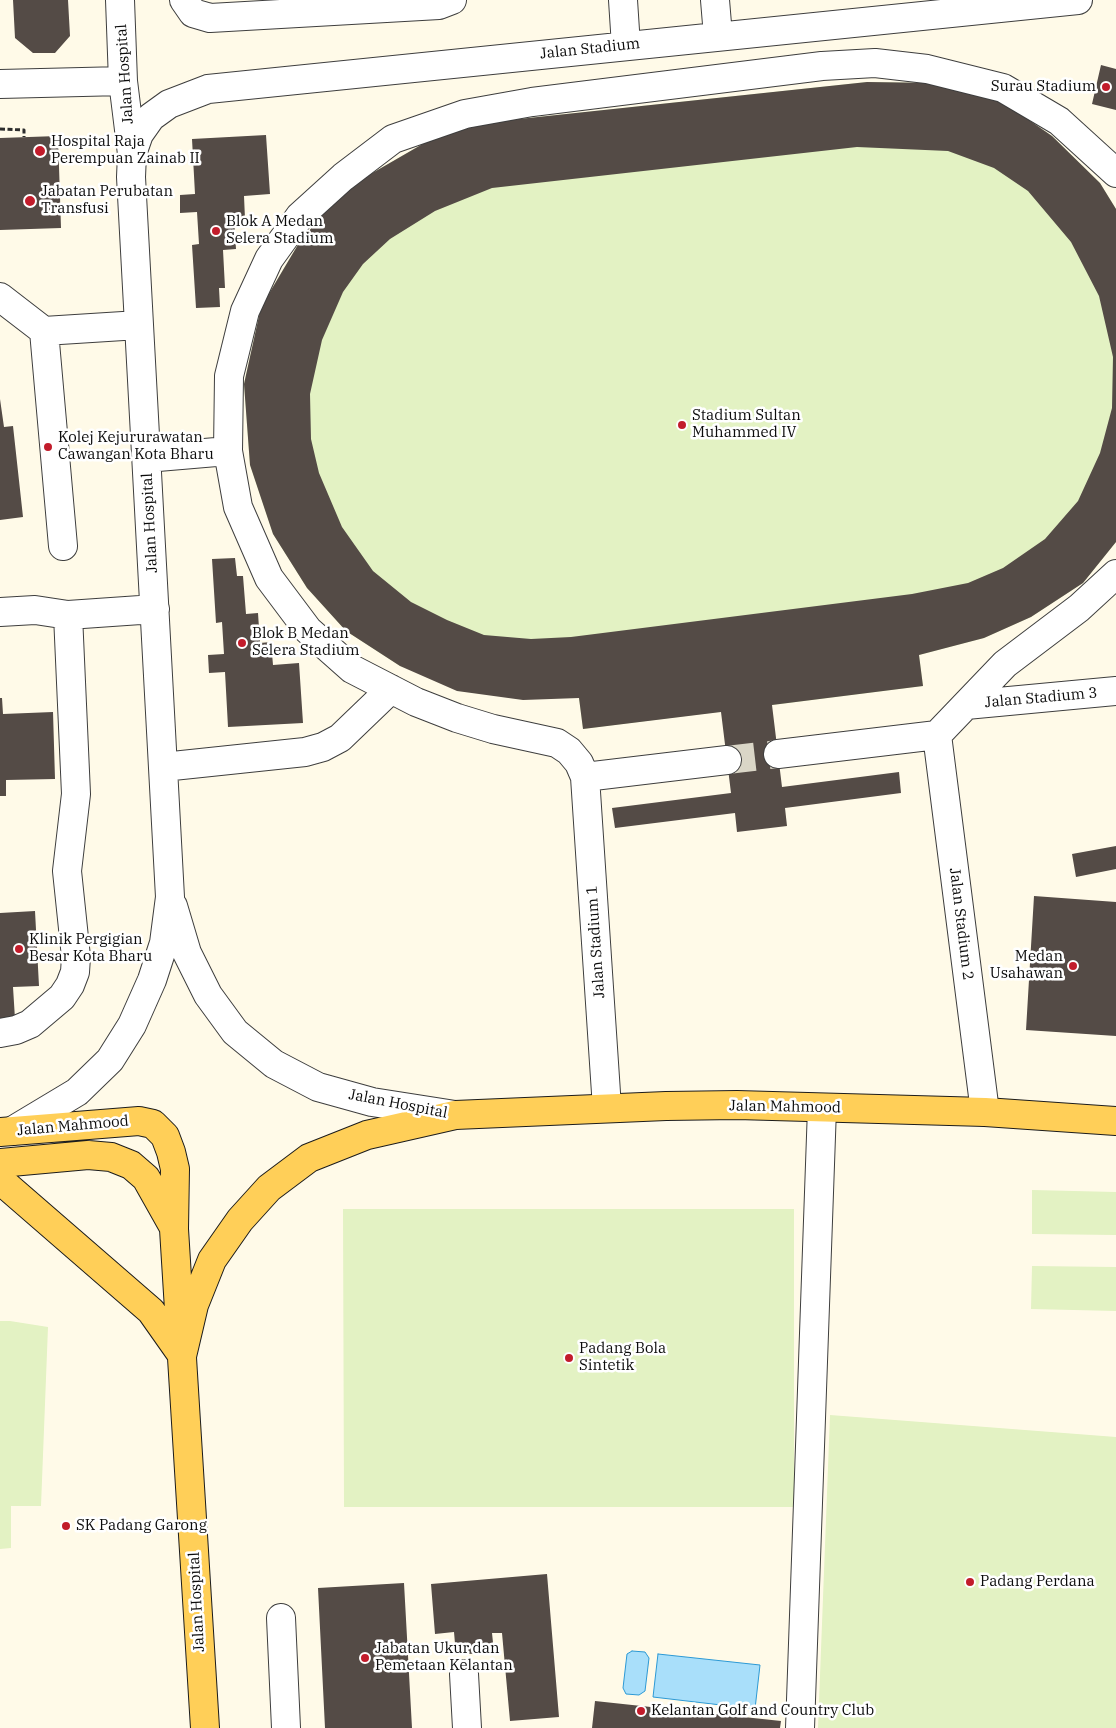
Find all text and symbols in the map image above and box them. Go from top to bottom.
street label: Jalan Hospital [113,23,137,125]
street label: Jalan Stadium [539,35,641,63]
place label: Surau Stadium [991,78,1096,96]
marker: Surau Stadium [1100,81,1112,93]
place label: Hospital Raja Perempuan Zainab II [51,133,200,168]
marker: Hospital Raja Perempuan Zainab II [33,144,47,158]
place label: Jabatan Perubatan Transfusi [41,183,173,218]
marker: Jabatan Perubatan Transfusi [23,194,37,208]
place label: Blok A Medan Selera Stadium [226,213,333,248]
marker: Blok A Medan Selera Stadium [210,225,222,237]
place label: Stadium Sultan Muhammed IV [692,407,801,442]
marker: Stadium Sultan Muhammed IV [676,419,688,431]
place label: Kolej Kejururawatan Cawangan Kota Bharu [58,429,214,464]
marker: Kolej Kejururawatan Cawangan Kota Bharu [42,441,54,453]
street label: Jalan Hospital [138,472,162,574]
place label: Blok B Medan Selera Stadium [252,625,359,660]
marker: Blok B Medan Selera Stadium [236,637,248,649]
street label: Jalan Stadium 3 [984,684,1098,712]
street label: Jalan Stadium 2 [945,867,977,981]
street label: Jalan Stadium 1 [583,885,609,999]
place label: Klinik Pergigian Besar Kota Bharu [29,931,152,966]
marker: Klinik Pergigian Besar Kota Bharu [13,943,25,955]
place label: Medan Usahawan [990,948,1063,983]
marker: Medan Usahawan [1067,960,1079,972]
street label: Jalan Hospital [347,1086,449,1122]
street label: Jalan Mahmood [729,1097,841,1117]
street label: Jalan Mahmood [16,1112,130,1140]
place label: Padang Bola Sintetik [579,1340,666,1375]
marker: Padang Bola Sintetik [563,1352,575,1364]
place label: SK Padang Garong [76,1517,207,1535]
marker: SK Padang Garong [60,1520,72,1532]
street label: Jalan Hospital [185,1551,209,1653]
place label: Padang Perdana [980,1573,1095,1591]
marker: Padang Perdana [964,1576,976,1588]
place label: Jabatan Ukur dan Pemetaan Kelantan [375,1640,513,1675]
marker: Jabatan Ukur dan Pemetaan Kelantan [359,1652,371,1664]
place label: Kelantan Golf and Country Club [651,1702,874,1720]
marker: Kelantan Golf and Country Club [635,1705,647,1717]

